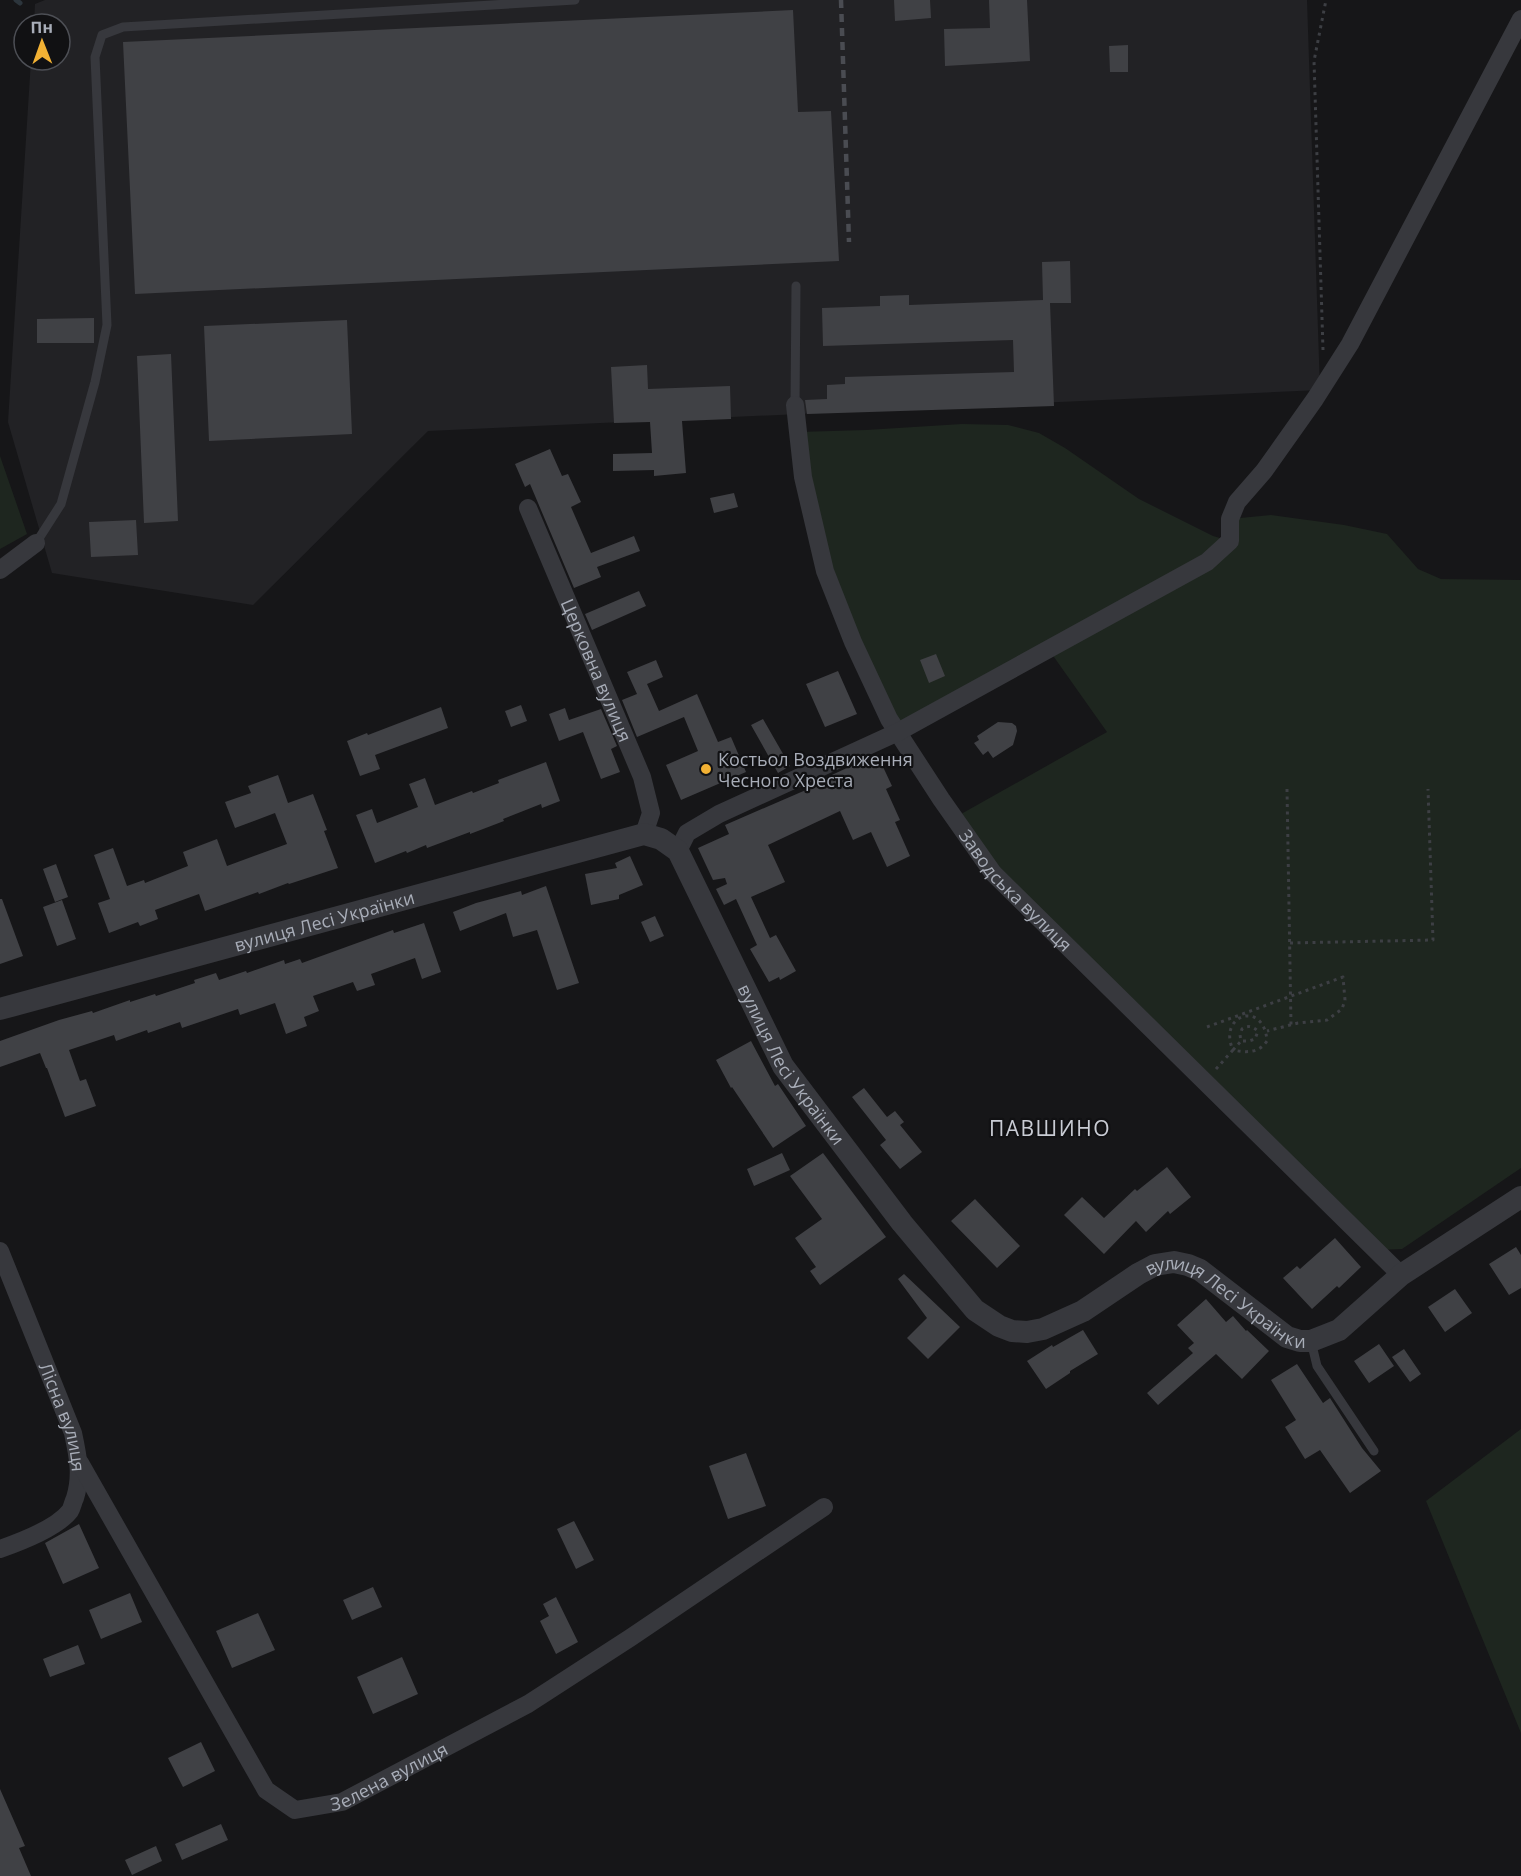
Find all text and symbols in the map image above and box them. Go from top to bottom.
north arrow [12,12,72,72]
text: Пн [30,16,53,38]
street label: Церковна вулиця [556,595,638,745]
place label: Костьол Воздвиження Чесного Хреста [718,747,913,792]
marker: Костьол Воздвиження Чесного Хреста [699,762,713,776]
street label: Заводська вулиця [954,824,1077,956]
street label: вулиця Лесі Українки [231,885,417,957]
street label: вулиця Лесі Українки [733,980,850,1150]
district label: ПАВШИНО [989,1114,1111,1142]
street label: вулиця Лесі Українки [1140,1250,1306,1353]
street label: Лісна вулиця [34,1359,91,1472]
street label: Зелена вулиця [328,1737,452,1816]

